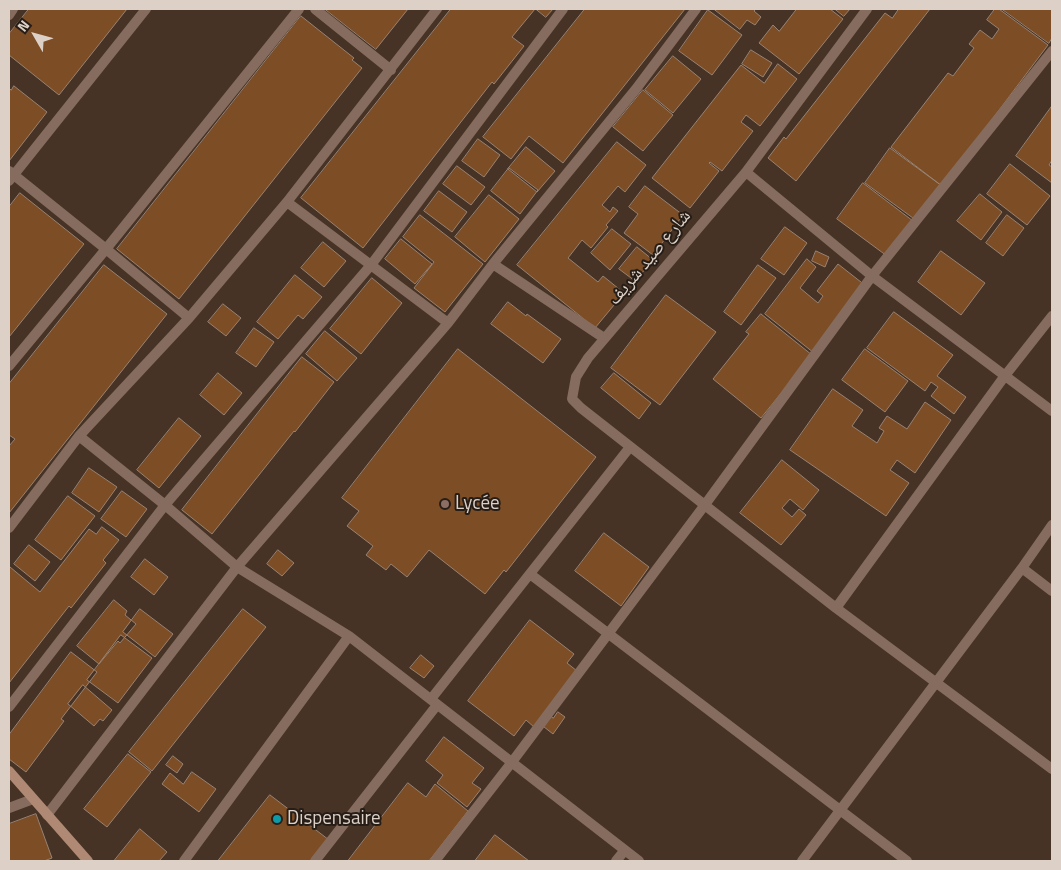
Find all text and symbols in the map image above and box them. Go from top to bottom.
north arrow [10,10,60,60]
text: N [12,15,34,36]
street label: شارع صيد شريف [604,206,696,310]
place label: Lycée [455,493,500,515]
marker: Lycée [439,498,451,510]
place label: Dispensaire [287,808,381,830]
marker: Dispensaire [271,813,283,825]

